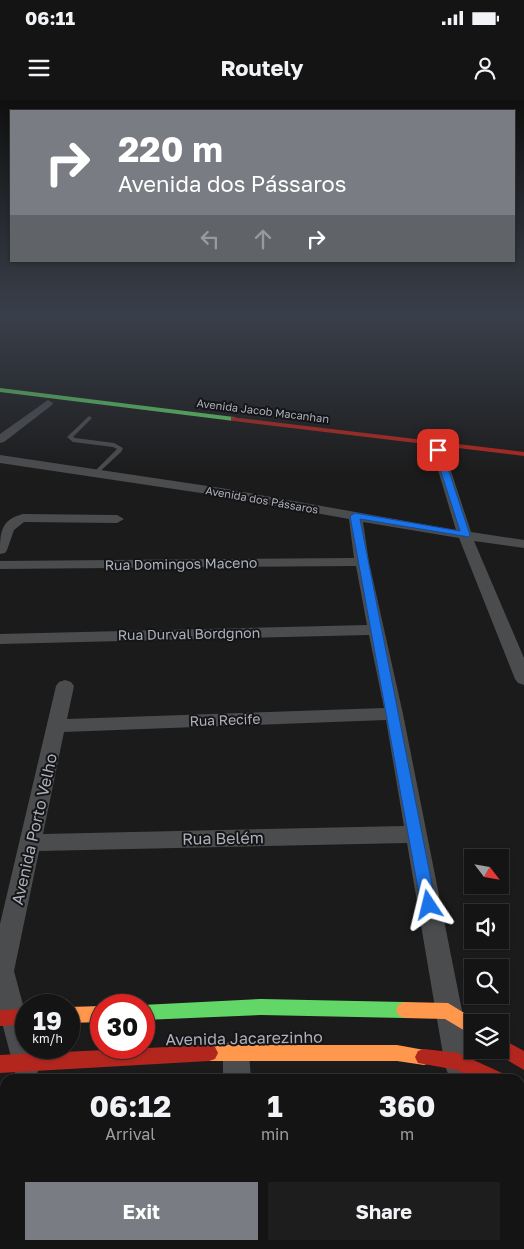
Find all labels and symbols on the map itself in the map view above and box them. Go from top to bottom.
street label: Avenida Jacob Macanhan [196,396,330,425]
pin [417,429,459,471]
street label: Avenida dos Pássaros [205,483,320,516]
street label: Rua Domingos Maceno [104,554,257,573]
street label: Rua Durval Bordgnon [118,624,260,643]
street label: Rua Recife [189,710,261,729]
street label: Avenida Porto Velho [7,751,61,907]
street label: Rua Belém [182,827,264,849]
north arrow [464,849,509,894]
position arrow [402,878,454,930]
speed limit sign: 30 [90,994,155,1059]
street label: Avenida Jacarezinho [165,1027,323,1049]

